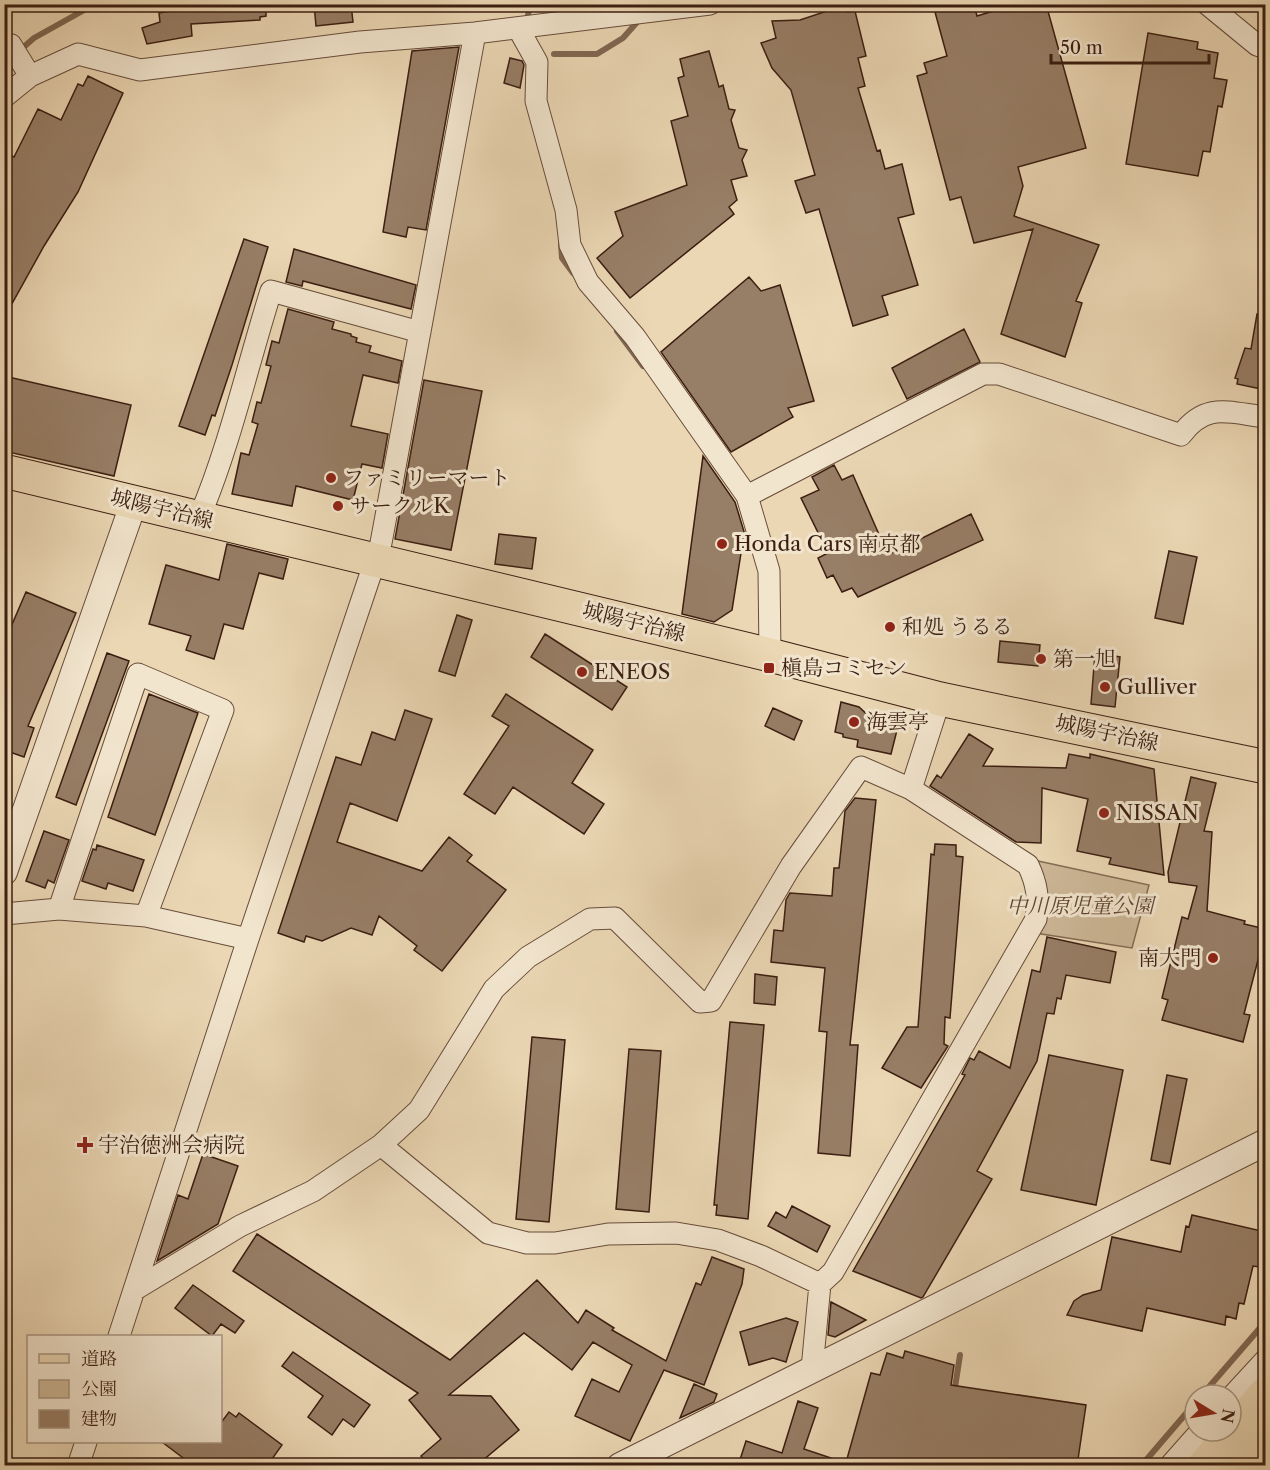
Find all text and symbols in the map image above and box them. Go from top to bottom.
scale bar [1051,27,1208,65]
text: 50 m [1060,37,1103,59]
place label: ファミリーマート [343,465,511,490]
marker: ファミリーマート [324,471,338,485]
street label: 城陽宇治線 [108,484,216,533]
place label: サークルK [350,493,450,518]
marker: サークルK [331,499,345,513]
place label: Honda Cars 南京都 [734,531,921,556]
marker: Honda Cars 南京都 [715,537,729,551]
street label: 城陽宇治線 [580,597,688,646]
place label: 和処 うるる [902,614,1013,639]
marker: 和処 うるる [883,620,897,634]
place label: 第一旭 [1053,646,1116,671]
marker: 第一旭 [1034,652,1048,666]
place label: 槇島コミセン [781,655,907,680]
place label: ENEOS [594,659,670,684]
marker: 槇島コミセン [762,661,776,675]
marker: ENEOS [575,665,589,679]
place label: Gulliver [1117,674,1197,699]
marker: Gulliver [1098,680,1112,694]
place label: 海雲亭 [866,709,929,734]
street label: 城陽宇治線 [1053,709,1161,756]
marker: 海雲亭 [847,715,861,729]
place label: NISSAN [1116,800,1199,825]
marker: NISSAN [1097,806,1111,820]
park label: 中川原児童公園 [1007,893,1156,918]
place label: 南大門 [1138,945,1201,970]
marker: 南大門 [1206,951,1220,965]
place label: 宇治徳洲会病院 [98,1132,245,1157]
marker: 宇治徳洲会病院 [76,1136,94,1154]
legend [27,1335,222,1443]
text: 道路 [81,1348,117,1370]
text: 公園 [81,1378,117,1400]
north arrow [1183,1383,1243,1443]
text: N [1217,1407,1239,1425]
text: 建物 [81,1408,117,1430]

